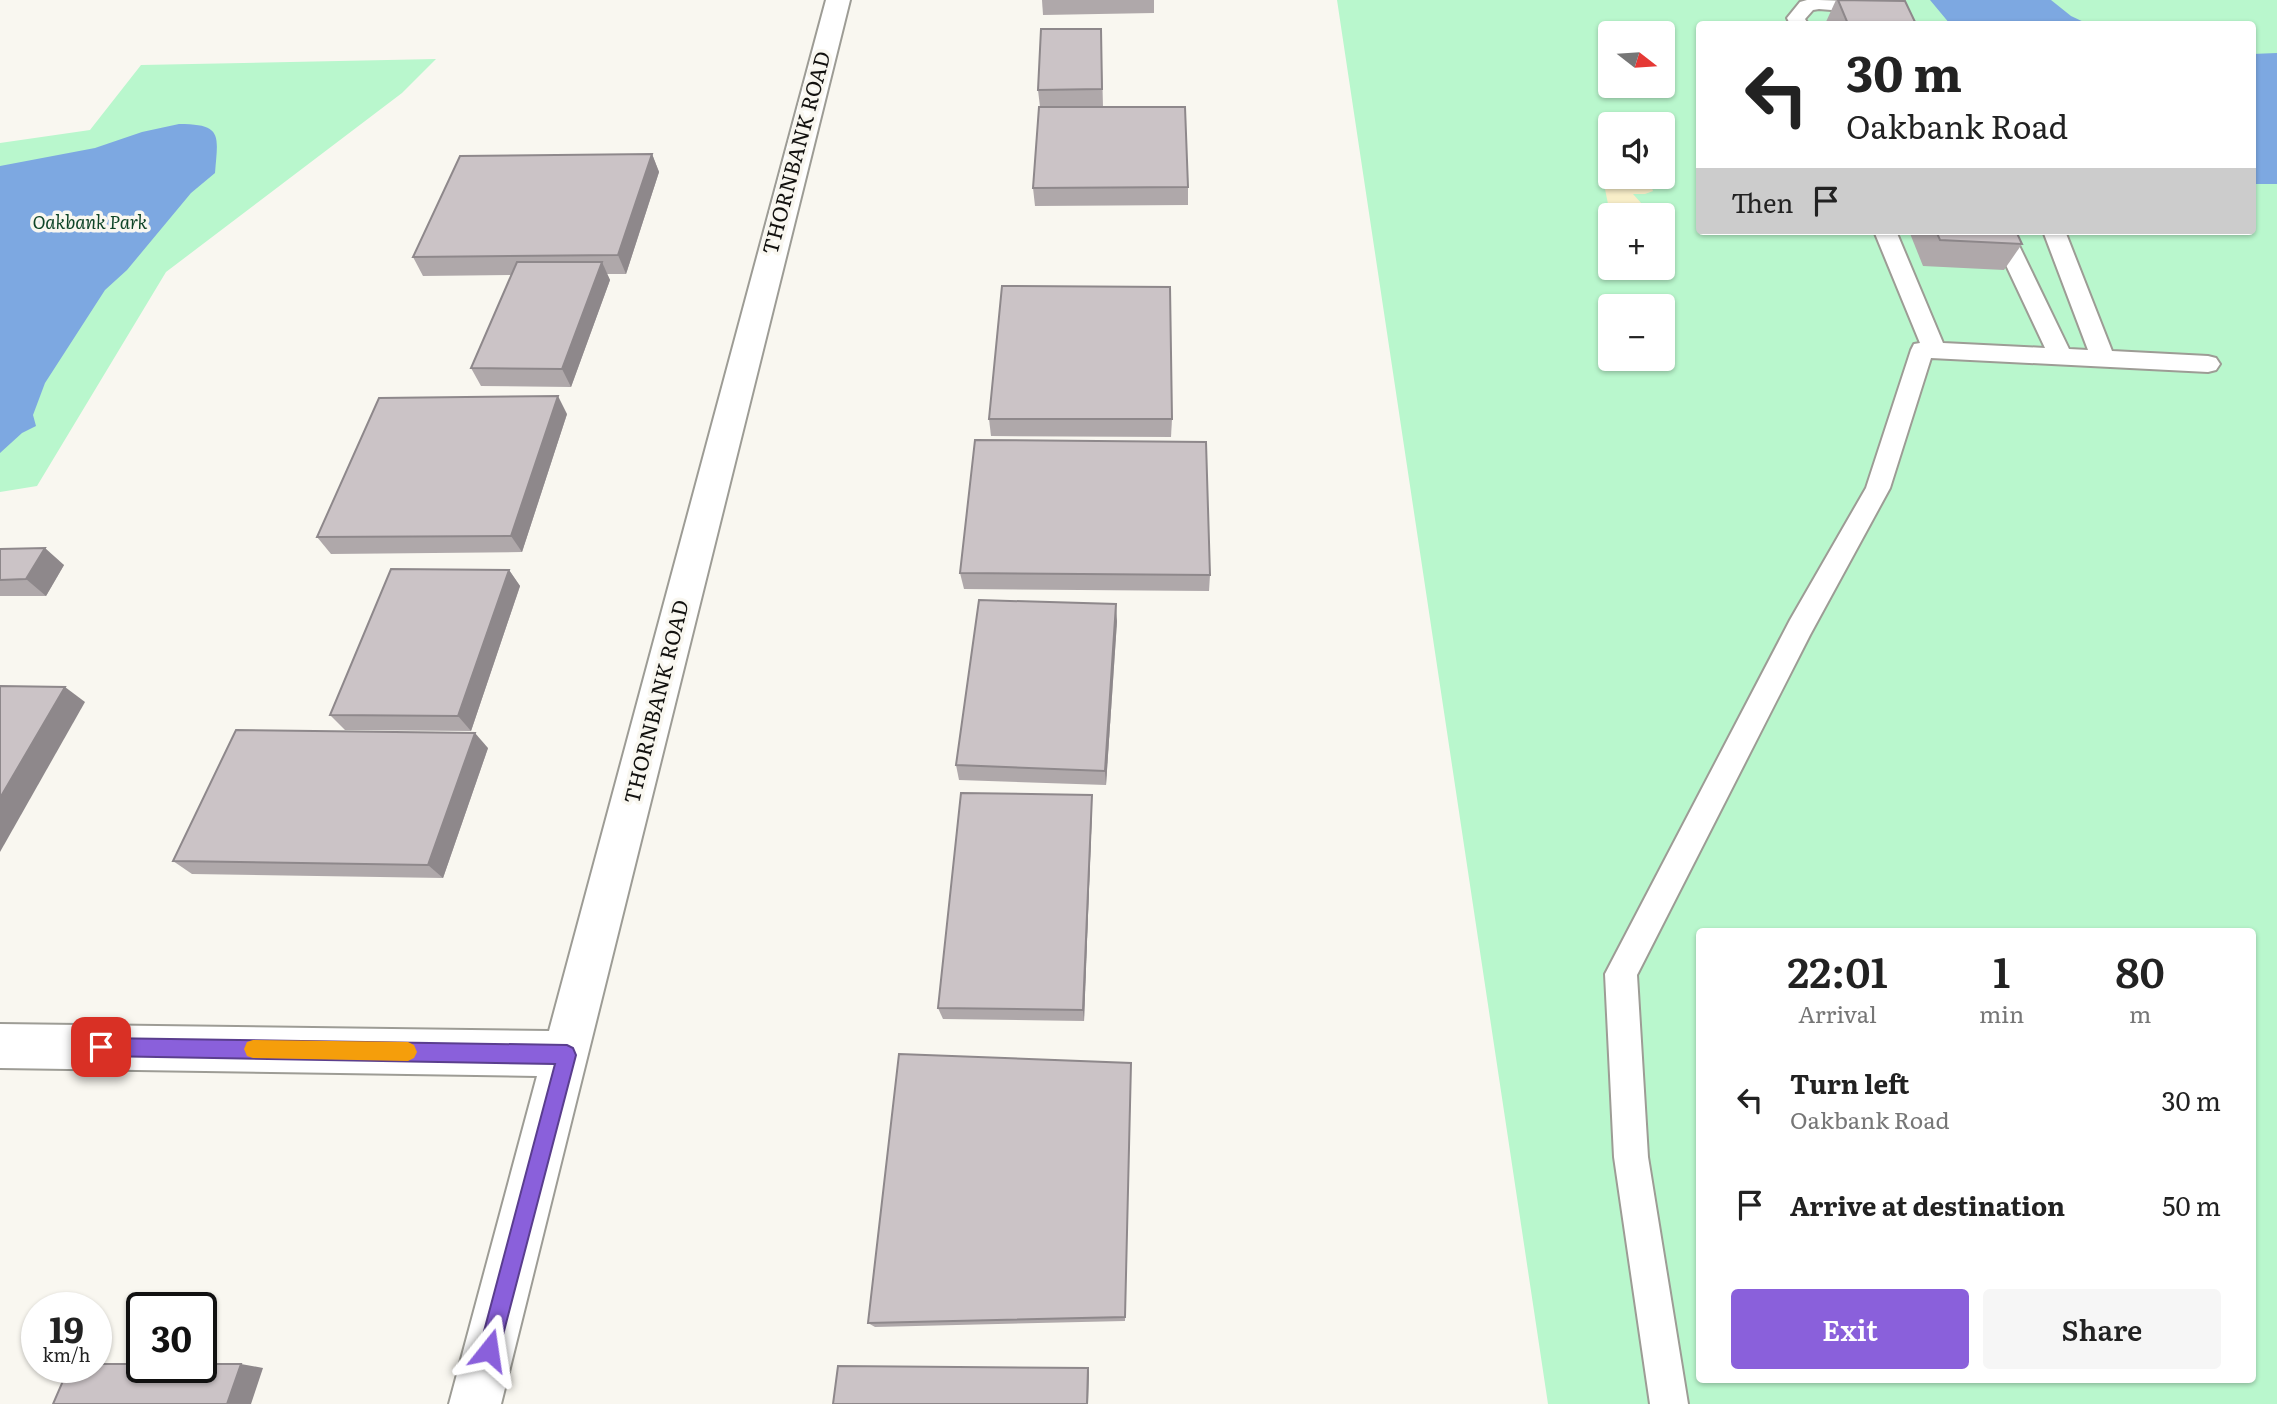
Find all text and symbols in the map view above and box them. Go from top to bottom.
north arrow [1598,21,1675,98]
map controls [1598,21,1675,371]
text: 30 m [1846,34,1962,107]
street label: THORNBANK ROAD [753,47,837,257]
icon: left [1731,49,1822,140]
text: Oakbank Road [1846,101,2068,149]
button: sound [1598,112,1675,189]
text: Then [1731,182,1793,221]
icon: arrive [1807,182,1845,220]
button: + [1598,203,1675,280]
park label: Oakbank Park [32,208,148,235]
button: − [1598,294,1675,371]
street label: THORNBANK ROAD [614,596,695,807]
text: 22:01 [1787,939,1888,1001]
text: 1 [1993,939,2010,1001]
text: 80 [2115,939,2165,1001]
text: Arrival [1798,996,1877,1030]
text: min [1979,996,2024,1030]
text: m [2129,996,2151,1030]
pin [71,1017,131,1077]
icon: arrive [82,1028,120,1066]
text: Turn left [1790,1063,1909,1102]
text: 30 m [2161,1080,2221,1119]
icon: left [1731,1081,1769,1119]
text: Oakbank Road [1790,1102,1950,1136]
text: Arrive at destination [1790,1185,2065,1224]
text: 50 m [2162,1185,2221,1224]
icon: arrive [1731,1186,1769,1224]
button: Exit [1731,1289,1969,1369]
button: Share [1983,1289,2221,1369]
speed limit sign: 30 [126,1292,217,1383]
text: 19 [49,1302,84,1354]
position arrow [452,1313,526,1387]
text: km/h [43,1341,90,1368]

